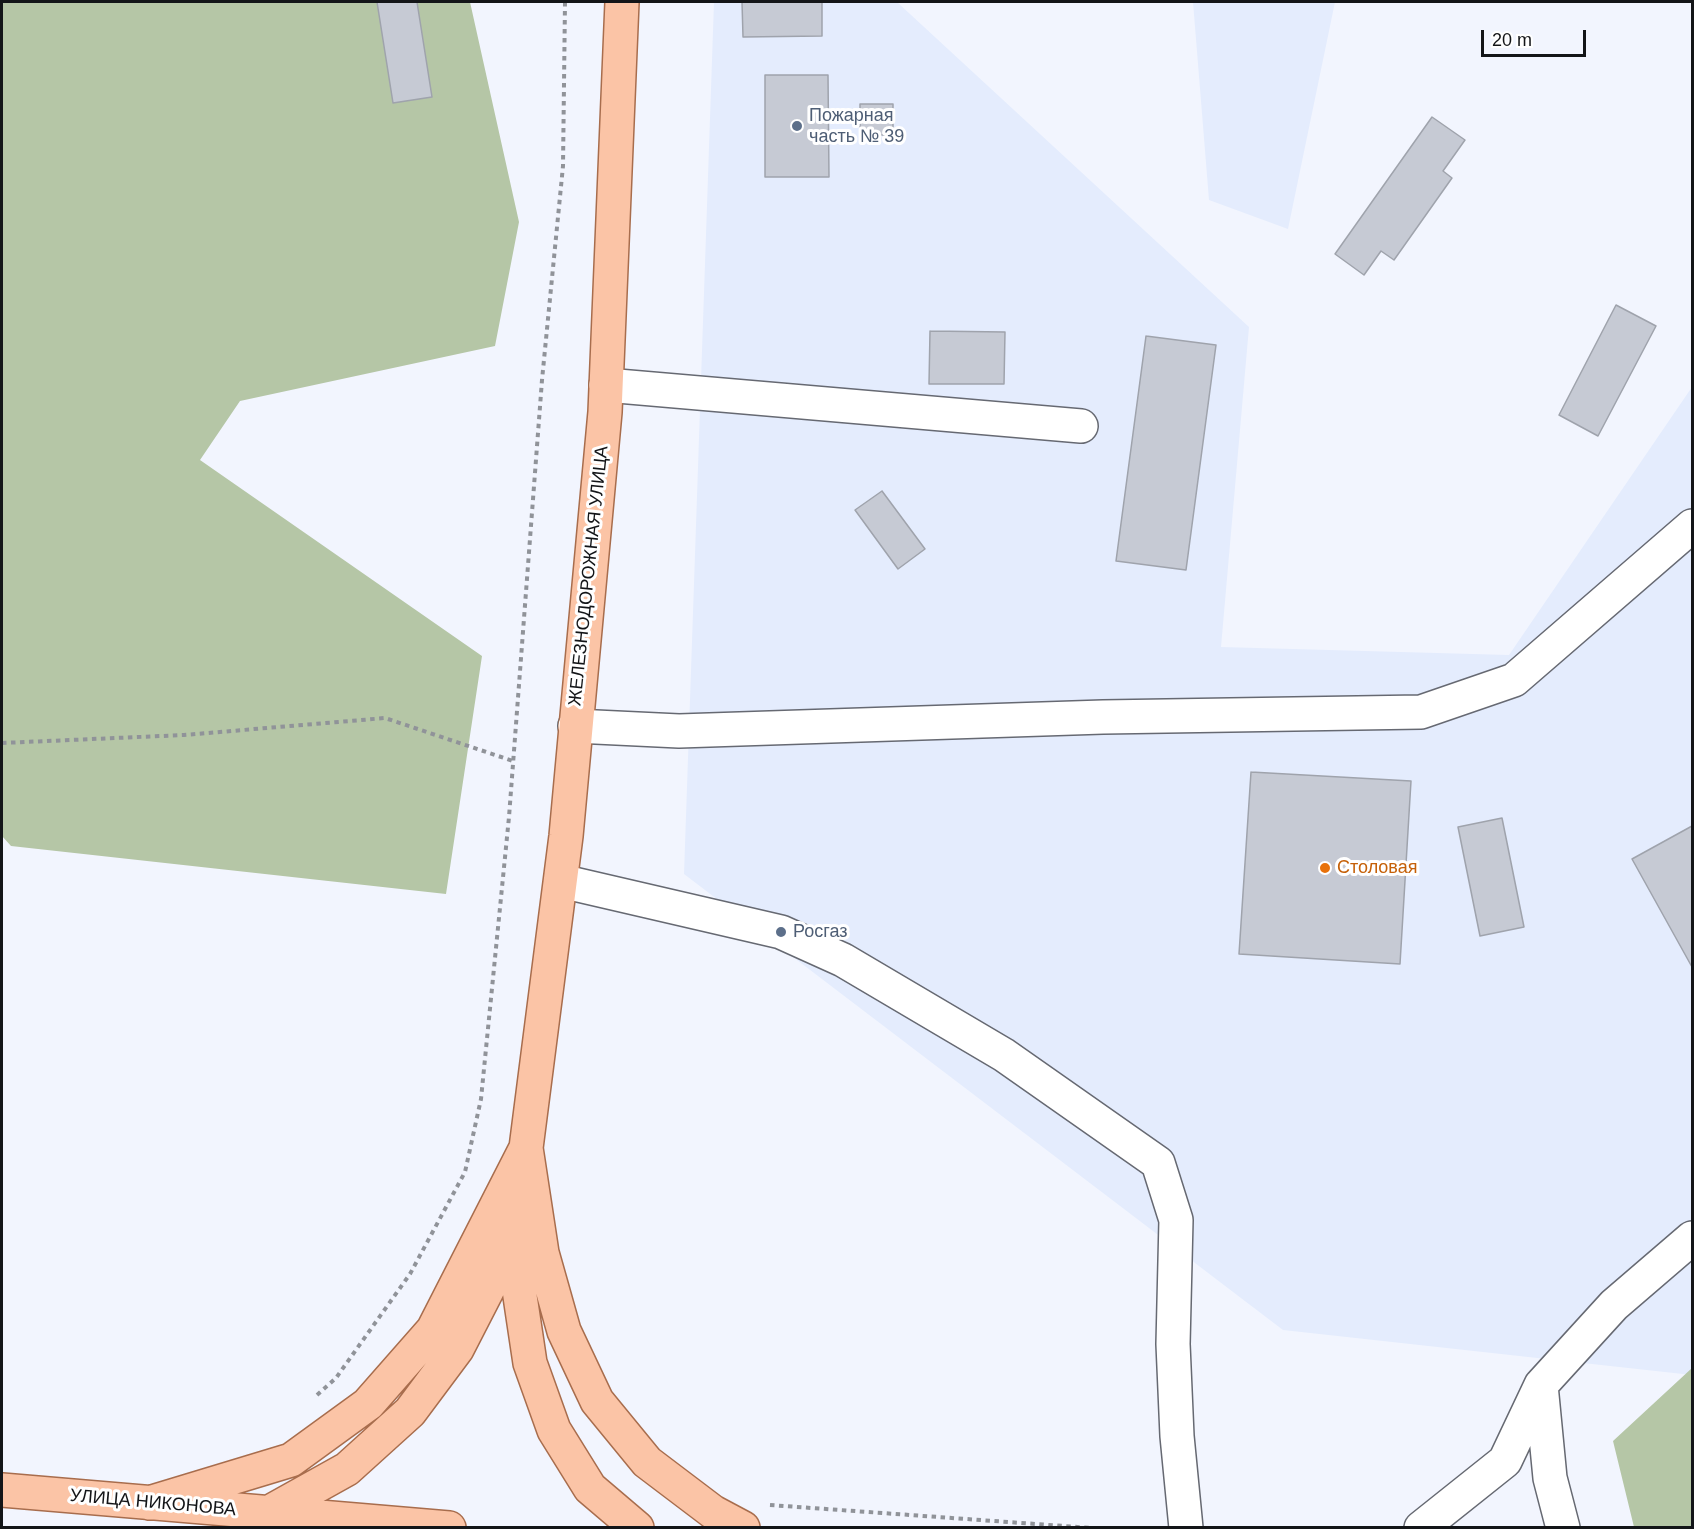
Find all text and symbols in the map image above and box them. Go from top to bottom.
scale bar [1484,18,1589,56]
text: 20 m [1492,30,1532,50]
place label: Пожарная часть № 39 [809,105,904,148]
marker: Пожарная часть № 39 [790,119,804,133]
street label: ЖЕЛЕЗНОДОРОЖНАЯ УЛИЦА [565,445,613,707]
place label: Столовая [1337,857,1417,879]
marker: Столовая [1318,861,1332,875]
place label: Росгаз [793,921,847,943]
marker: Росгаз [774,925,788,939]
street label: УЛИЦА НИКОНОВА [69,1485,237,1521]

